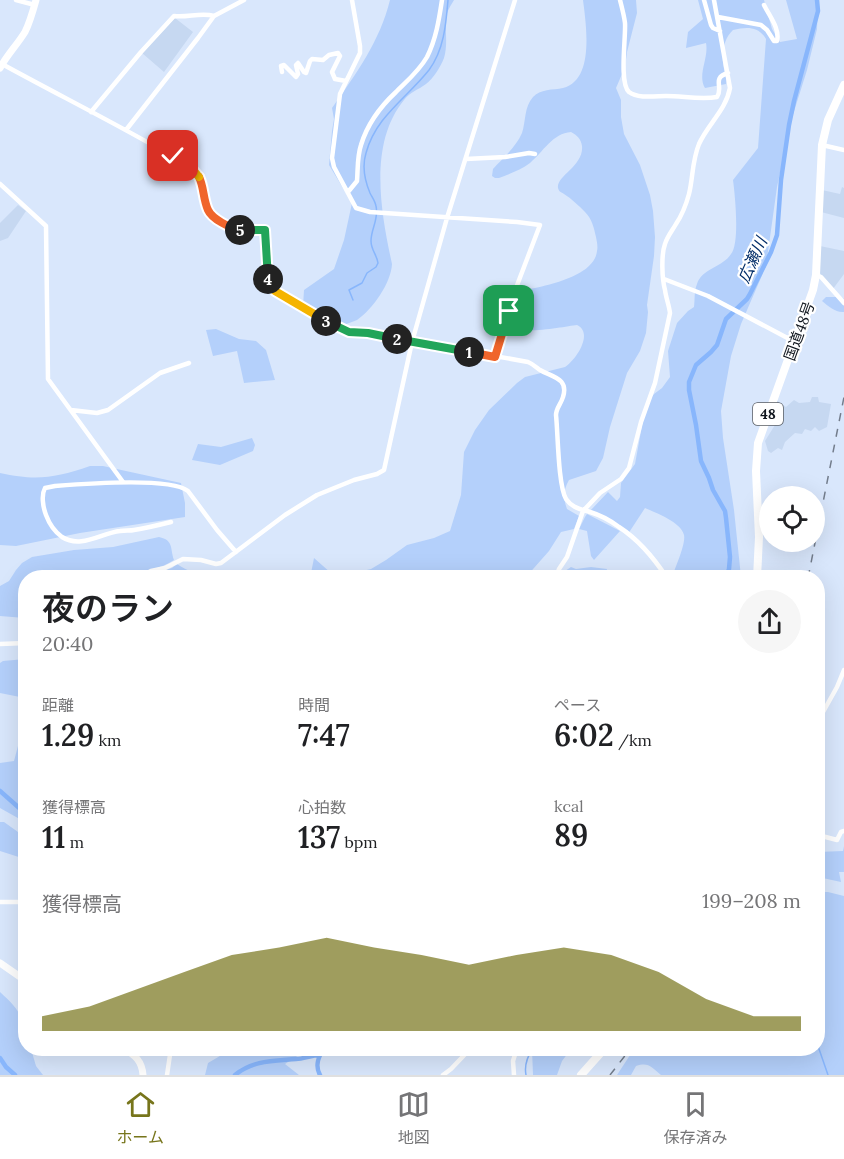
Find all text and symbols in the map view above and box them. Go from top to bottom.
pin [147,130,198,181]
icon: check [156,139,189,172]
pin: 5 [225,215,255,245]
text: 5 [236,220,244,240]
water label: 広瀬川 [733,232,772,286]
pin: 4 [253,264,283,294]
text: 4 [264,269,272,289]
pin [483,285,534,336]
icon: arrive [492,294,525,327]
street label: 国道48号 [780,299,818,363]
pin: 3 [311,306,341,336]
text: 3 [322,311,330,331]
pin: 2 [382,324,412,354]
text: 2 [393,329,401,349]
pin: 1 [454,337,484,367]
text: 1 [466,342,472,362]
road number: 48 [753,403,783,425]
map controls [759,486,825,552]
button: locate [759,486,825,552]
text: 夜のラン [42,587,174,629]
button: share [738,590,801,653]
text: 20:40 [42,631,93,656]
text: 距離 [42,695,74,715]
text: 時間 [298,695,330,715]
text: ペース [554,695,601,715]
text: 1.29 [42,716,94,754]
text: 7:47 [298,716,350,754]
text: 6:02 [554,716,614,754]
text: km [94,730,121,750]
text: /km [614,730,652,750]
text: kcal [554,796,584,816]
text: 獲得標高 [42,797,106,817]
text: 心拍数 [298,797,346,817]
text: 89 [554,816,588,854]
text: 11 [42,818,66,856]
text: 137 [298,818,340,856]
text: m [66,832,84,852]
text: bpm [340,832,378,852]
text: 199–208 m [702,888,801,913]
text: 獲得標高 [42,891,122,916]
tab: ホーム [117,1088,164,1148]
tab: 地図 [397,1088,430,1148]
tab: 保存済み [663,1088,727,1148]

